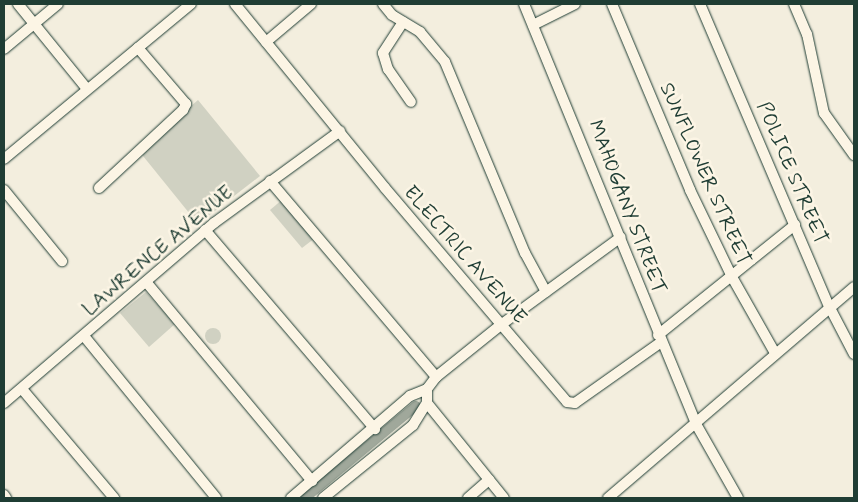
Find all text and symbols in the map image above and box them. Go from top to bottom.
street label: SUNFLOWER STREET [654,79,756,269]
street label: POLICE STREET [751,98,833,248]
street label: MAHOGANY STREET [582,116,672,298]
street label: LAWRENCE AVENUE [78,181,238,321]
street label: ELECTRIC AVENUE [399,181,531,329]

